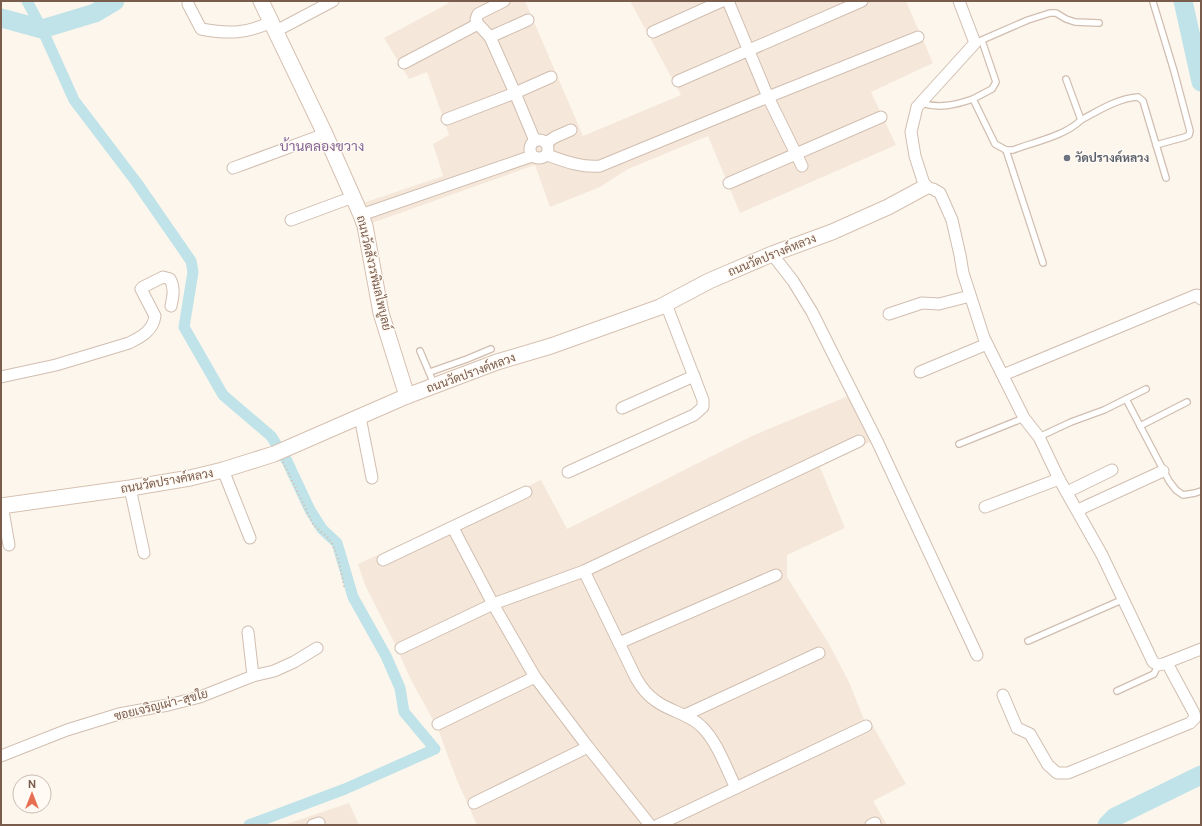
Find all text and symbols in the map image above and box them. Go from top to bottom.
district label: บ้านคลองขวาง [280,137,364,155]
place label: วัดปรางค์หลวง [1075,150,1150,166]
marker: วัดปรางค์หลวง [1062,153,1072,163]
street label: ถนนวัดสังวรพิมลไพบูลย์ [353,214,395,332]
street label: ถนนวัดปรางค์หลวง [725,230,819,280]
street label: ถนนวัดปรางค์หลวง [424,349,518,397]
street label: ถนนวัดปรางค์หลวง [119,465,215,497]
street label: ซอยเจริญเผ่า-สุขใย [112,686,210,725]
north arrow [12,774,52,814]
text: N [28,777,36,791]

